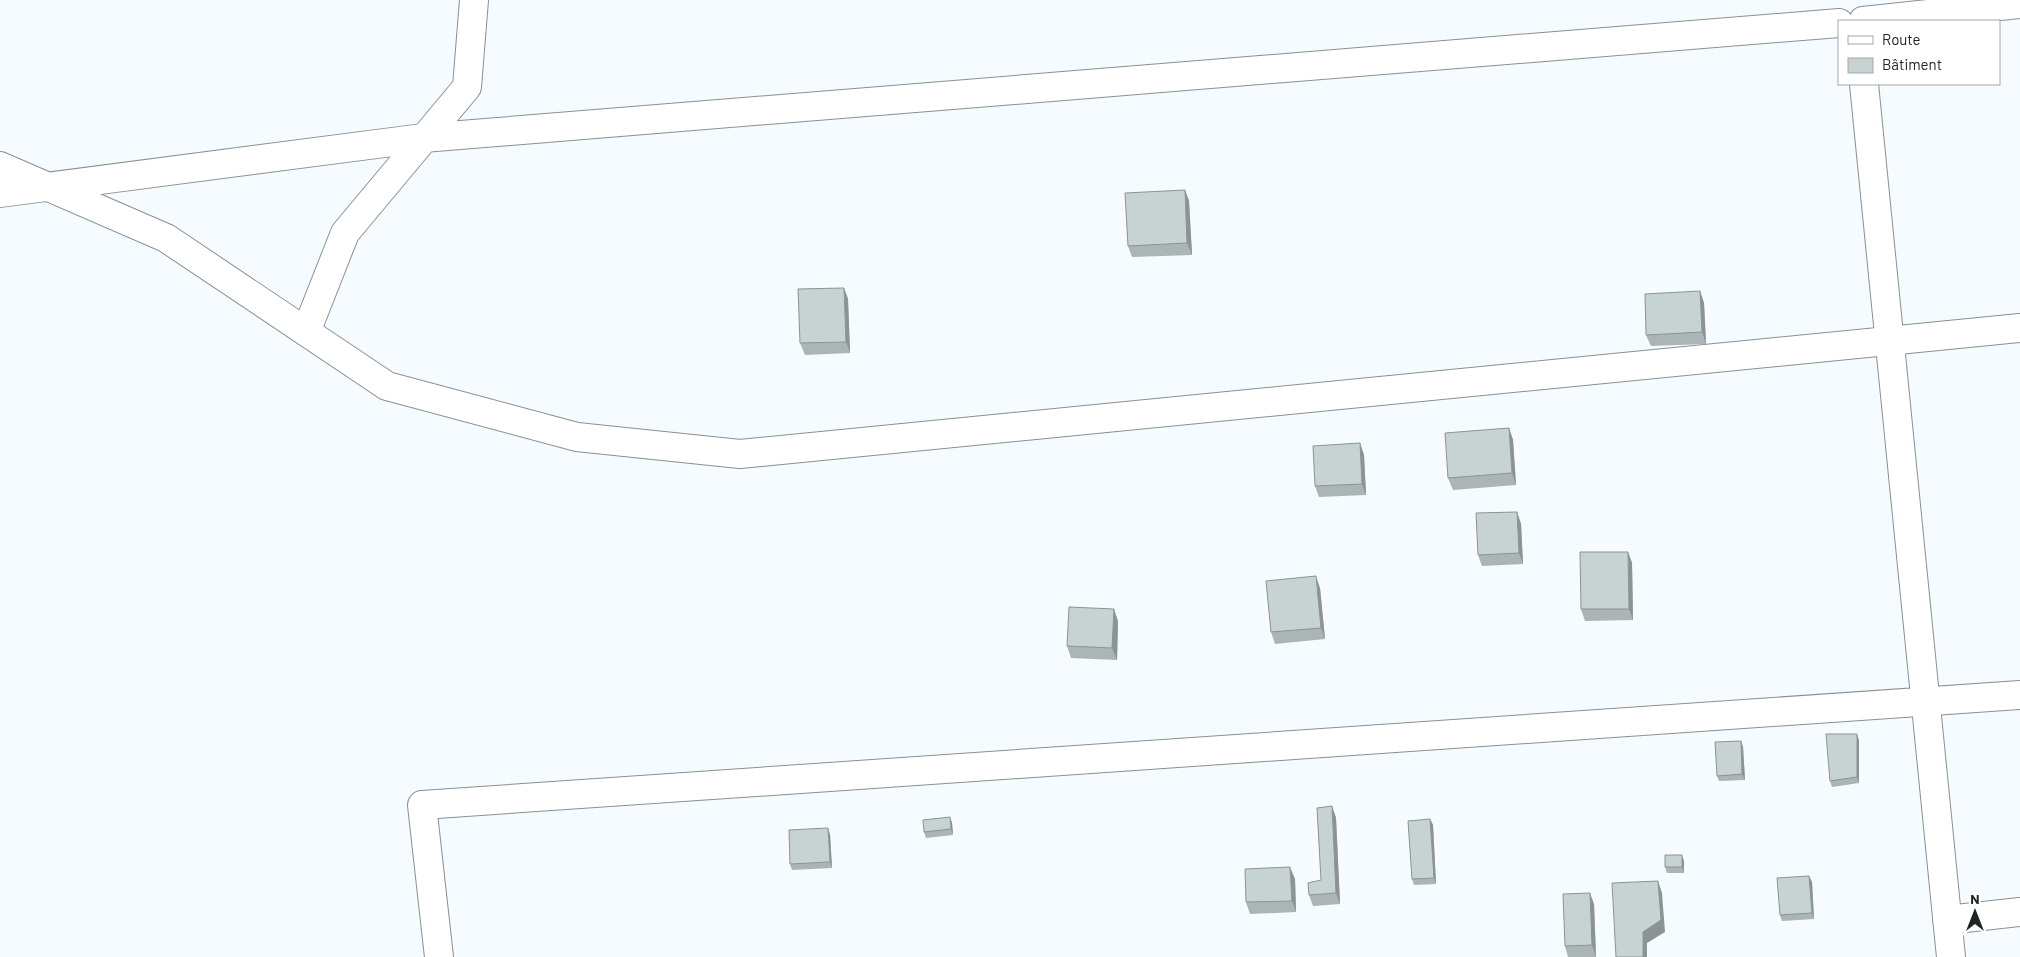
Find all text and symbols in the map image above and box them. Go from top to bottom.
legend [1838,20,2000,85]
text: Route [1882,30,1921,48]
text: Bâtiment [1882,55,1942,73]
north arrow [1950,887,2000,937]
text: N [1970,890,1980,907]

